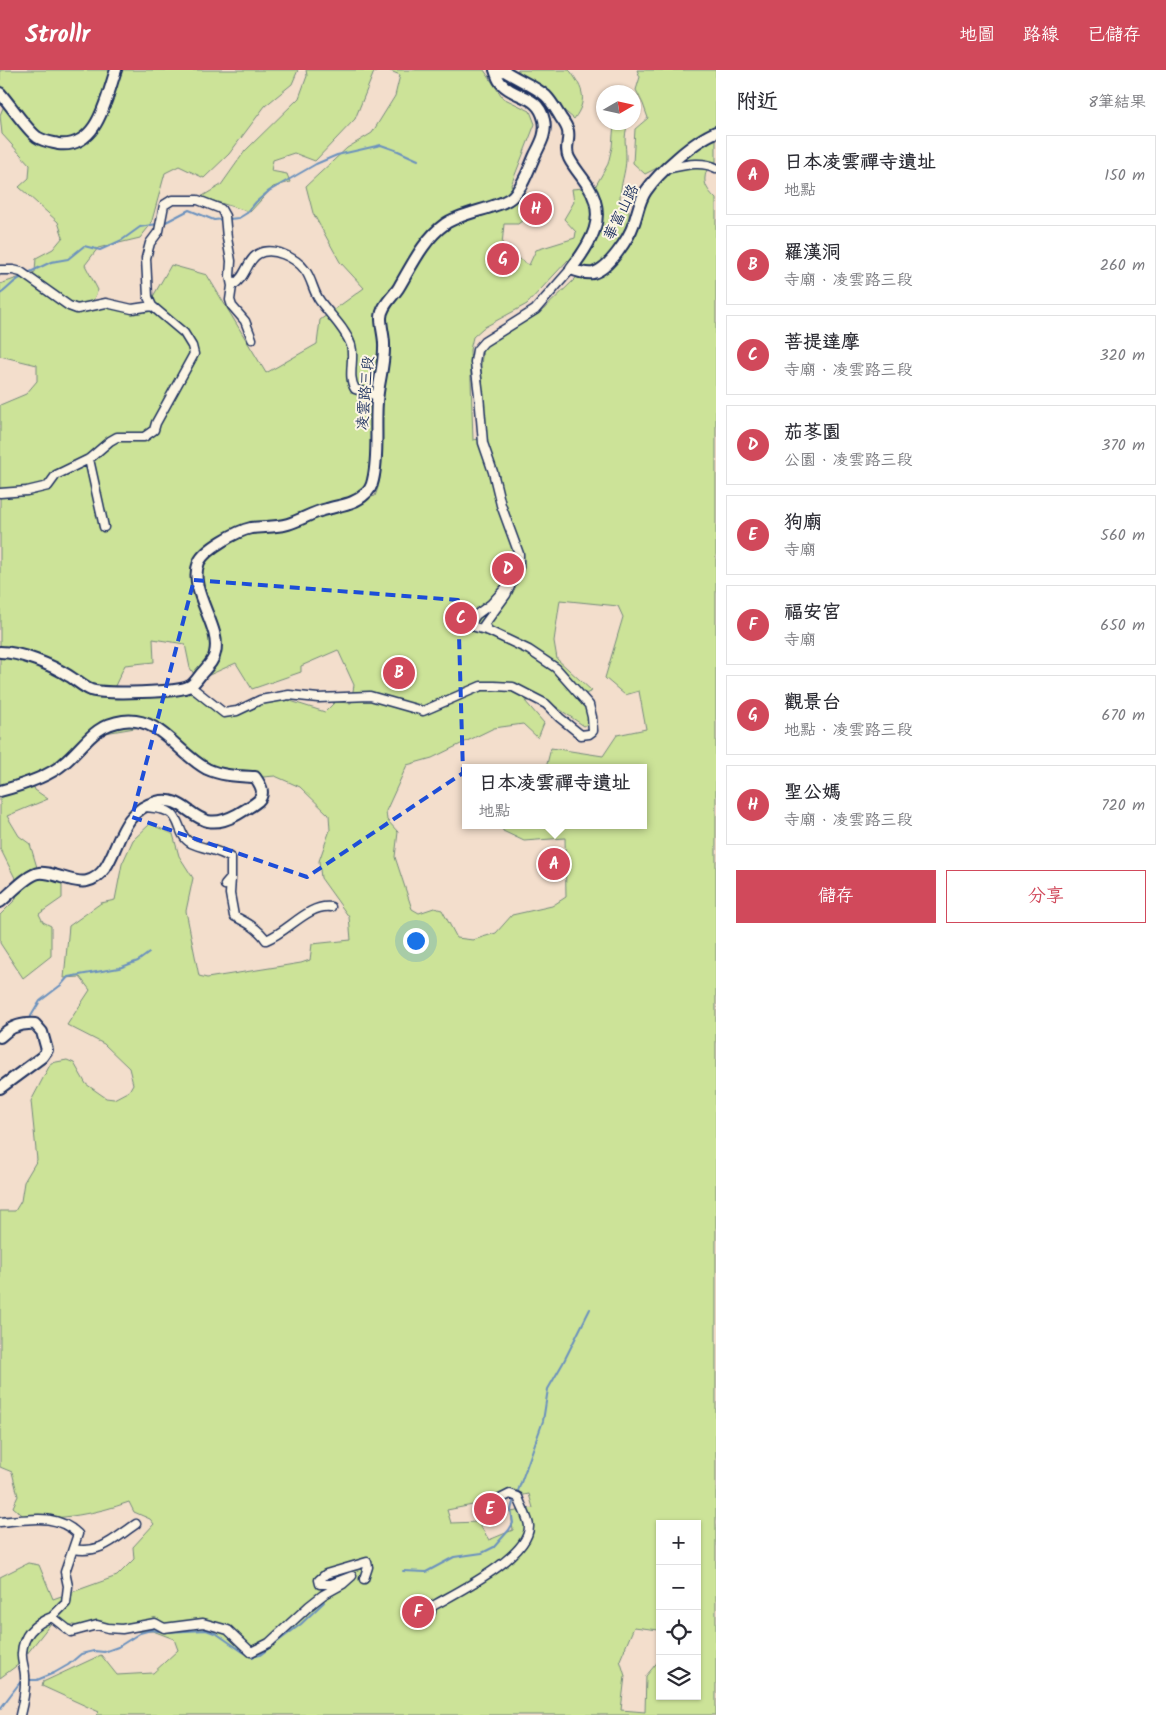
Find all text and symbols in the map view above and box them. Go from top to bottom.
text: Strollr [25,16,90,55]
text: 地圖 [959,21,995,50]
text: 路線 [1023,21,1059,50]
text: 已儲存 [1087,21,1141,50]
north arrow [596,85,641,130]
text: 附近 [736,86,778,119]
text: 8筆結果 [1088,90,1146,115]
text: 日本凌雲禪寺遺址 [784,148,936,178]
text: A [748,163,758,188]
text: 150 m [1104,163,1145,188]
text: 地點 [784,178,816,203]
street label: 華富山路 [598,180,646,245]
pin: H [520,190,552,228]
text: 羅漢洞 [784,238,841,268]
pin: G [487,240,519,278]
text: B [748,253,758,278]
text: 260 m [1100,253,1145,278]
text: 寺廟 · 凌雲路三段 [784,268,913,293]
text: 菩提達摩 [784,328,860,358]
text: C [748,343,758,368]
text: 320 m [1099,343,1145,368]
street label: 凌雲路三段 [351,355,381,431]
text: 寺廟 · 凌雲路三段 [784,358,913,383]
text: 茄苳園 [784,418,841,448]
text: D [748,433,758,458]
text: 370 m [1101,433,1145,458]
text: 公園 · 凌雲路三段 [784,448,913,473]
text: 狗廟 [784,508,822,538]
text: E [749,523,757,548]
text: 560 m [1100,523,1145,548]
text: 寺廟 [784,538,816,563]
pin: D [492,550,524,588]
text: 福安宮 [784,598,841,628]
pin: C [445,599,477,637]
text: F [749,613,757,638]
text: 650 m [1100,613,1145,638]
text: 寺廟 [784,628,816,653]
pin: B [383,654,415,692]
text: 觀景台 [784,688,841,718]
text: G [748,703,758,728]
text: 670 m [1102,703,1145,728]
text: 地點 · 凌雲路三段 [784,718,913,743]
popup [462,764,647,829]
text: 日本凌雲禪寺遺址 [478,769,631,799]
text: 聖公媽 [784,778,841,808]
text: H [748,793,758,818]
text: 720 m [1101,793,1145,818]
text: 地點 [478,799,511,824]
text: 寺廟 · 凌雲路三段 [784,808,913,833]
pin: A [538,845,570,883]
button: 儲存 [736,870,936,923]
button: 分享 [946,870,1146,923]
your location [403,928,429,954]
pin: E [474,1490,506,1528]
map controls [656,1520,701,1700]
button: + [656,1520,701,1565]
button: − [656,1565,701,1610]
pin: F [402,1593,434,1631]
button: locate [656,1610,701,1655]
button: layers [656,1655,701,1700]

